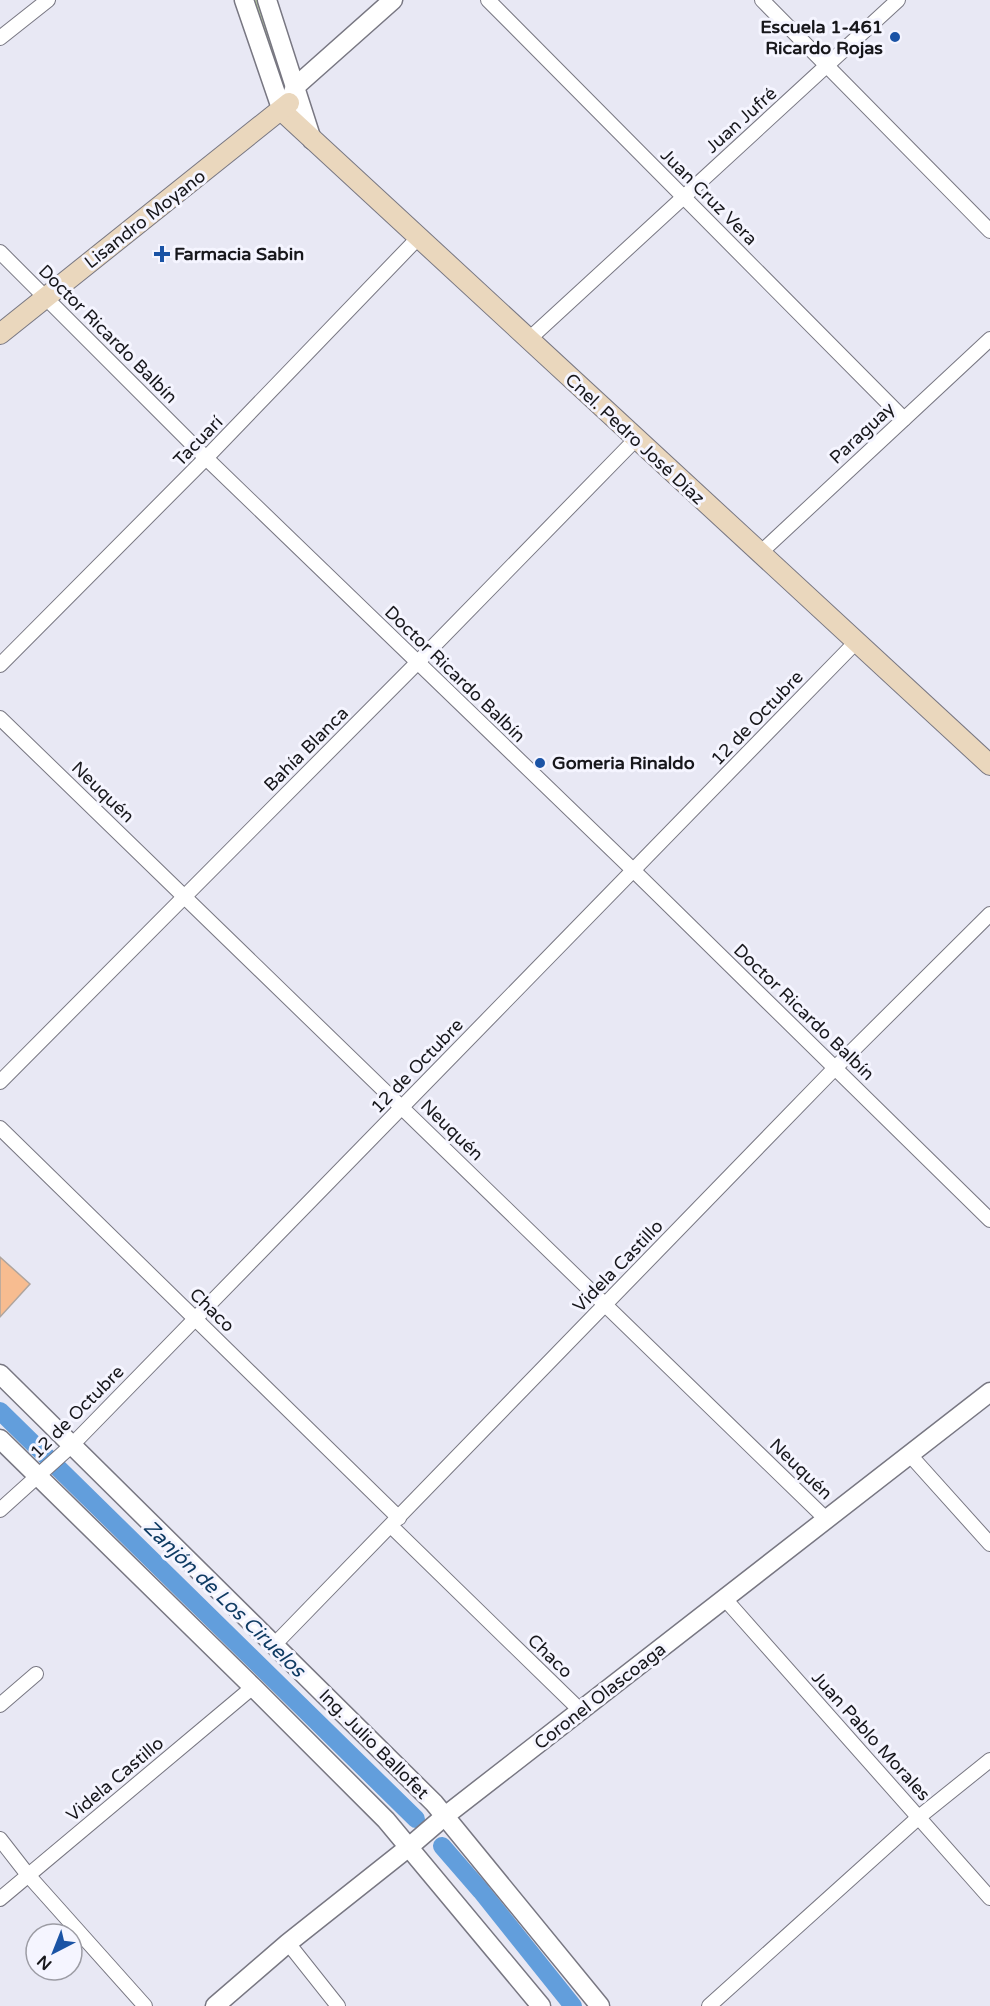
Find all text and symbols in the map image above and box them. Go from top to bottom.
place label: Escuela 1-461 Ricardo Rojas [760,16,883,59]
marker: Escuela 1-461 Ricardo Rojas [888,30,902,44]
street label: Juan Jufré [701,82,781,158]
street label: Juan Cruz Vera [656,144,762,250]
street label: Lisandro Moyano [80,165,210,273]
place label: Farmacia Sabin [174,243,304,265]
marker: Farmacia Sabin [155,247,169,261]
street label: Doctor Ricardo Balbín [34,260,182,408]
street label: Cnel. Pedro José Díaz [561,369,709,509]
street label: Paraguay [825,397,899,469]
street label: Tacuarí [169,411,228,471]
street label: Doctor Ricardo Balbín [380,601,530,747]
street label: 12 de Octubre [706,666,808,770]
street label: Bahía Blanca [259,702,353,796]
place label: Gomeria Rinaldo [552,752,695,774]
marker: Gomeria Rinaldo [533,756,547,770]
street label: Neuquén [67,757,139,827]
street label: Doctor Ricardo Balbín [729,939,879,1085]
street label: 12 de Octubre [366,1014,468,1118]
street label: Neuquén [416,1095,488,1165]
street label: Videla Castillo [568,1215,668,1317]
street label: Chaco [185,1283,239,1337]
street label: 12 de Octubre [26,1361,128,1463]
street label: Neuquén [765,1434,837,1504]
water label: Zanjón de Los Ciruelos [138,1516,311,1683]
street label: Chaco [523,1629,577,1683]
street label: Coronel Olascoaga [530,1638,670,1754]
street label: Juan Pablo Morales [807,1667,935,1805]
street label: Ing. Julio Ballofet [314,1684,434,1804]
street label: Videla Castillo [62,1732,168,1826]
north arrow [24,1922,84,1982]
text: N [33,1951,56,1974]

